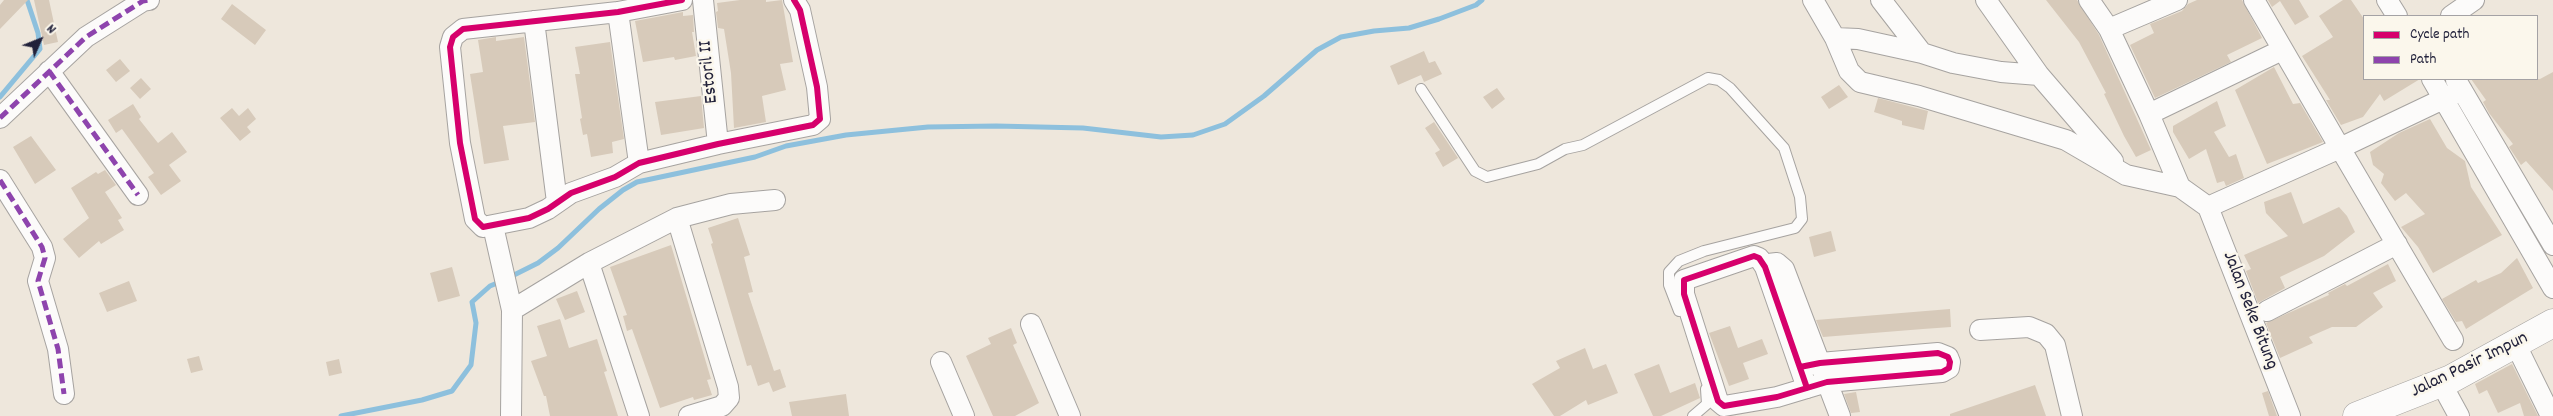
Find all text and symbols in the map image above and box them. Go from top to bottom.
north arrow [15,15,65,65]
legend [2363,15,2538,80]
text: N [41,20,60,39]
text: Cycle path [2410,24,2469,46]
street label: Estoril II [695,39,725,105]
text: Path [2410,49,2436,71]
street label: Jalan Seke Bitung [2216,249,2282,373]
street label: Jalan Pasir Impun [2408,328,2532,404]

